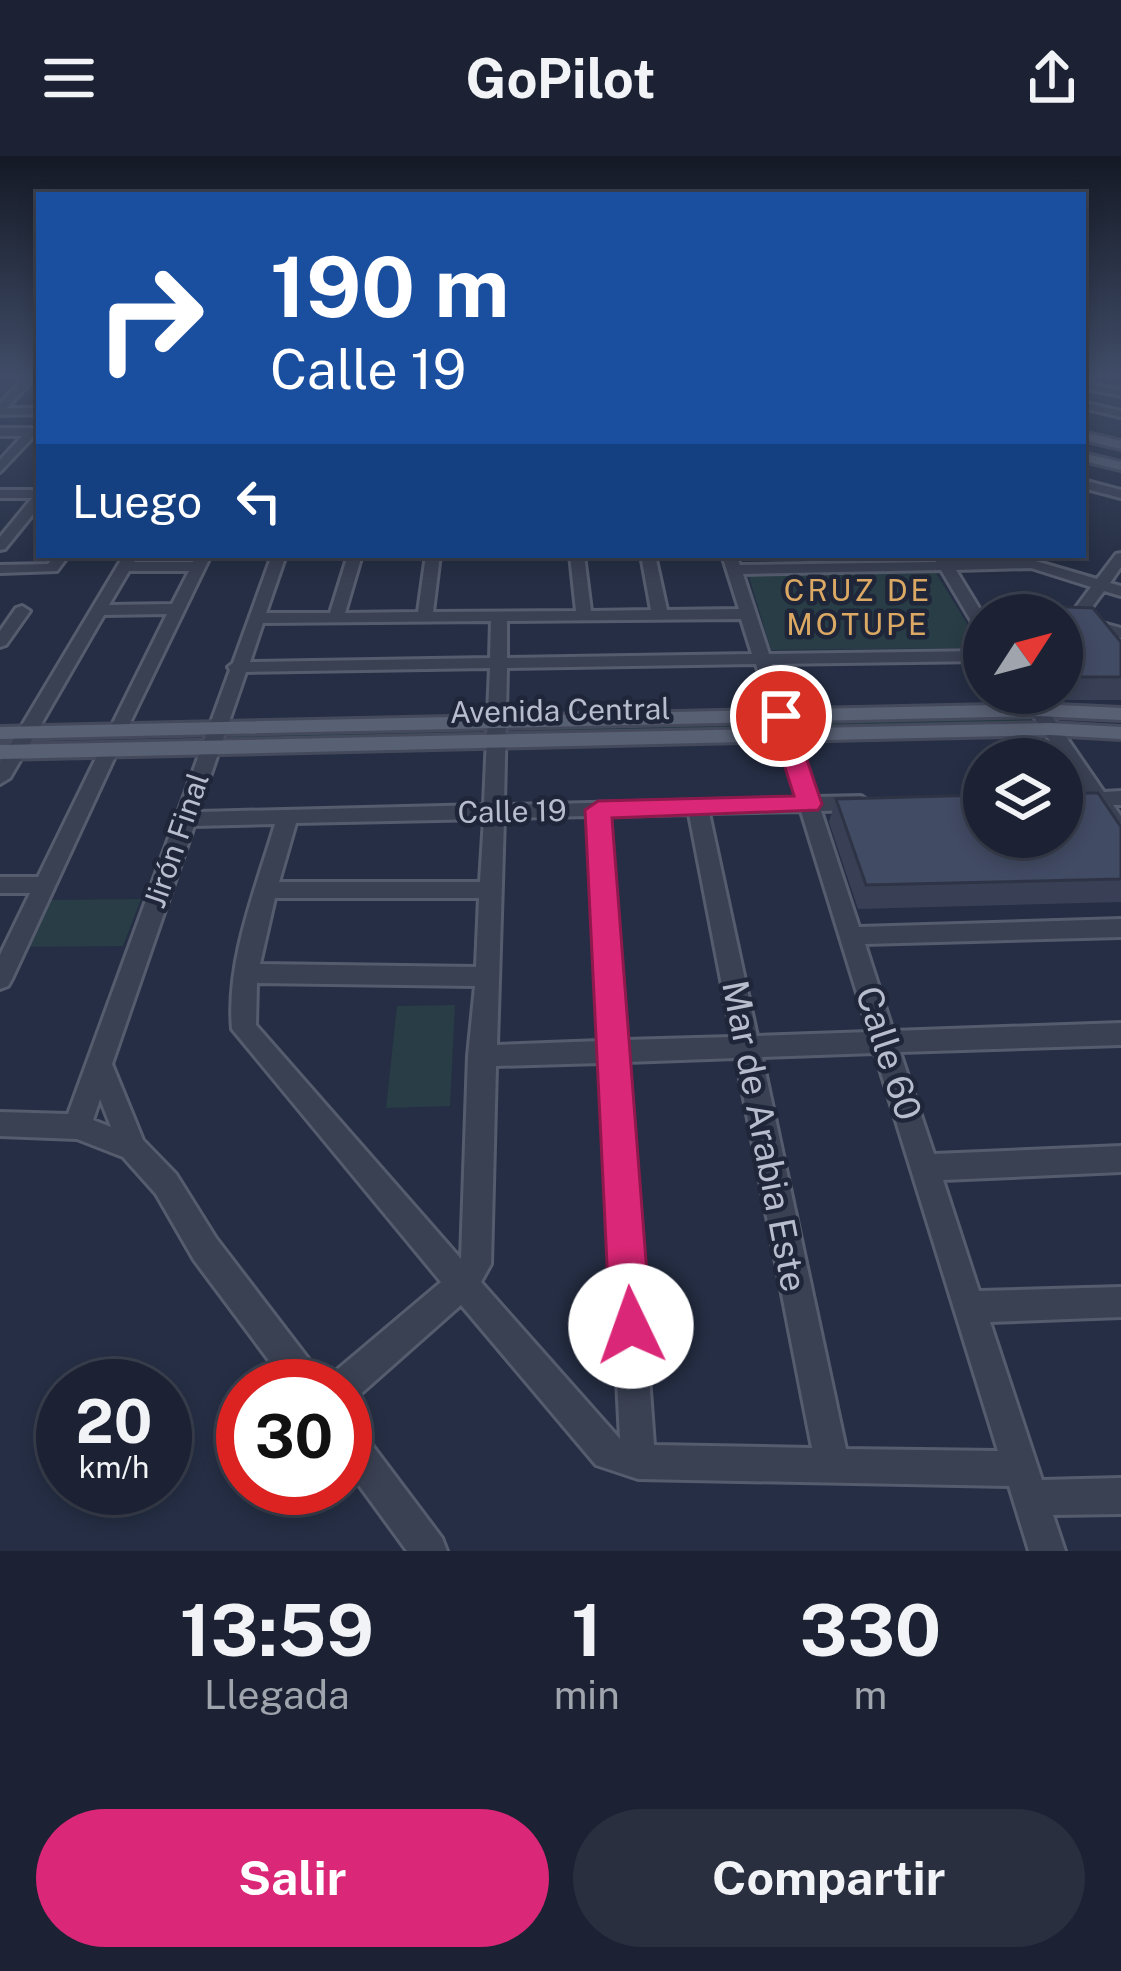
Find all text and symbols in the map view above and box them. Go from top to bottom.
icon: menu [36,45,102,111]
icon: share [1019,45,1085,111]
text: GoPilot [466,47,655,110]
text: 190 m [270,237,509,336]
icon: right [72,240,228,396]
text: Calle 19 [270,338,466,401]
icon: left [226,468,292,534]
text: Luego [72,475,202,528]
district label: CRUZ DE MOTUPE [784,572,932,642]
north arrow [963,594,1083,714]
map controls [963,594,1083,858]
pin [730,665,832,767]
icon: arrive [748,683,814,749]
street label: Avenida Central [449,690,671,730]
button: layers [963,738,1083,858]
street label: Jirón Final [136,768,216,912]
street label: Calle 19 [457,792,567,830]
street label: Mar de Arabia Este [714,977,816,1295]
street label: Calle 60 [848,981,930,1125]
position arrow [568,1263,694,1389]
speed limit sign: 30 [216,1359,372,1515]
text: 20 [76,1386,152,1457]
text: km/h [79,1449,149,1485]
text: 13:59 [180,1588,374,1672]
text: 1 [571,1588,602,1672]
text: 330 [800,1588,941,1672]
text: Llegada [204,1672,350,1718]
text: min [554,1672,620,1718]
text: m [854,1672,887,1718]
button: Salir [36,1809,549,1947]
button: Compartir [573,1809,1085,1947]

